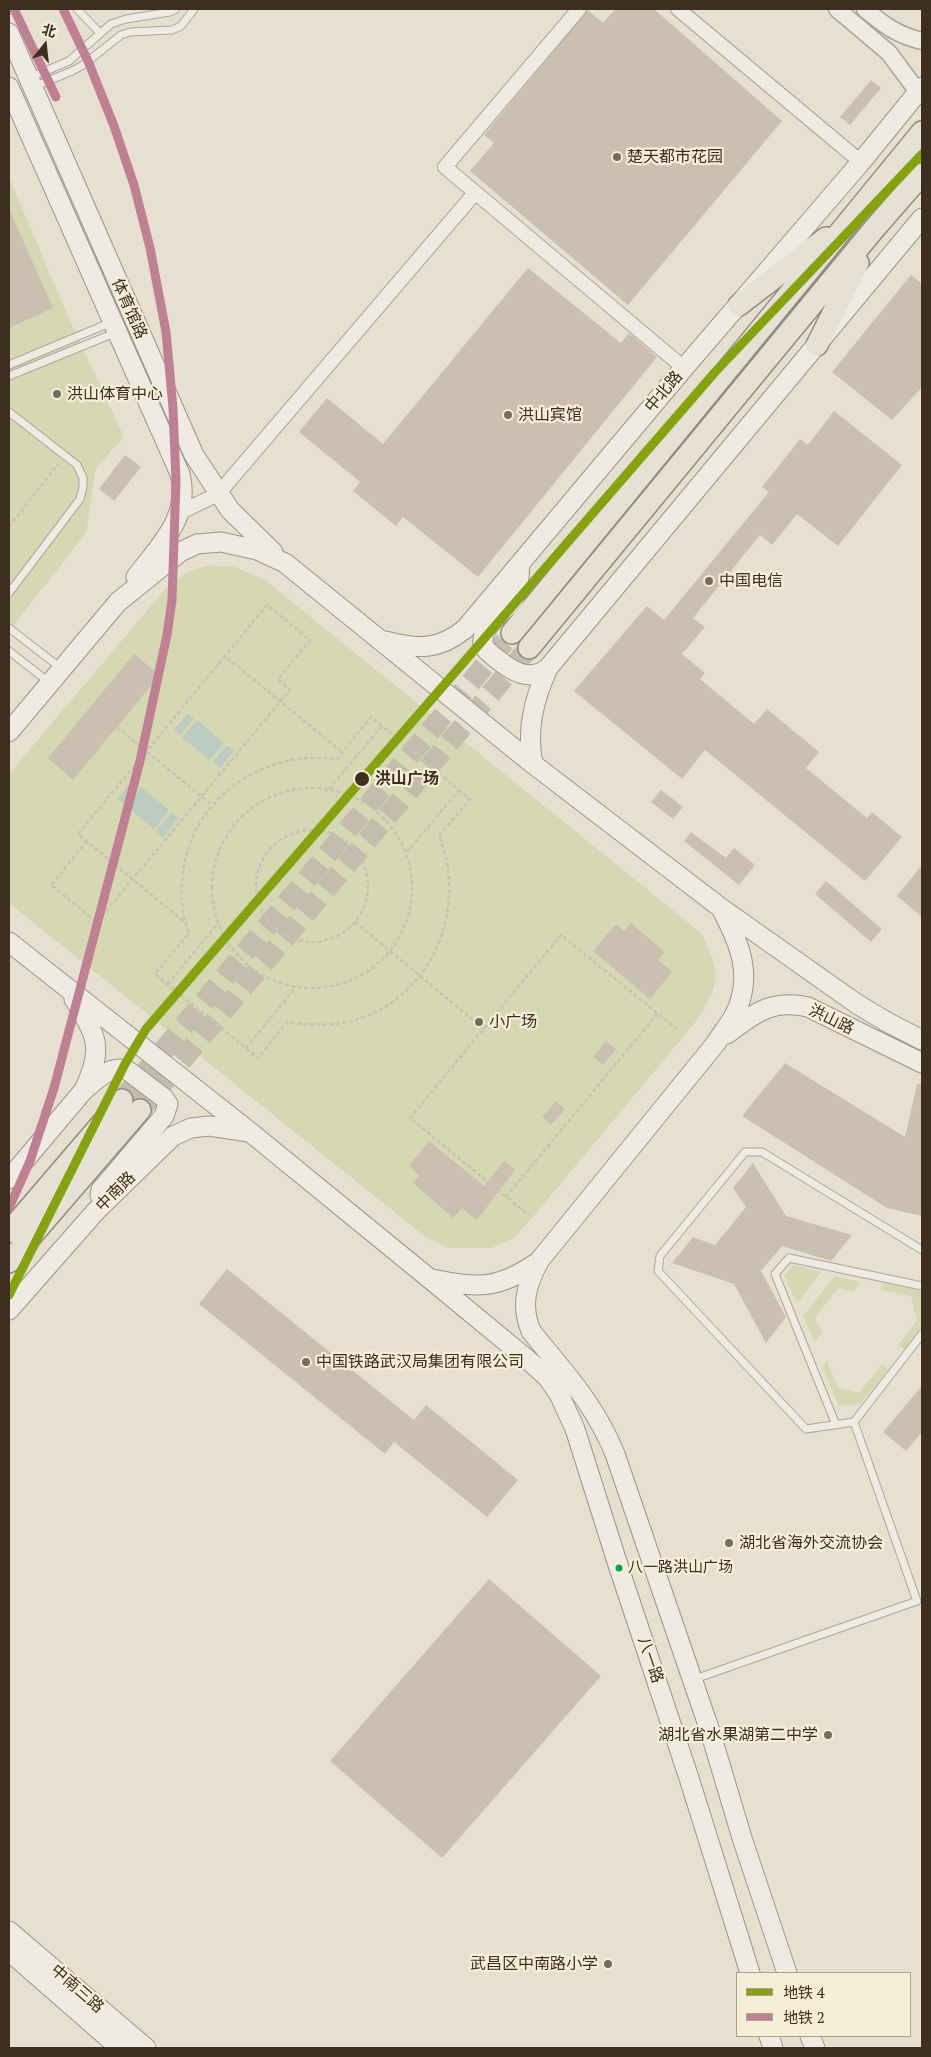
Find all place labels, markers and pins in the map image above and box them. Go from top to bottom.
place label: 楚天都市花园 [627,147,723,167]
marker: 楚天都市花园 [611,151,623,163]
place label: 洪山体育中心 [67,384,163,404]
marker: 洪山体育中心 [51,388,63,400]
place label: 洪山宾馆 [518,405,582,425]
marker: 洪山宾馆 [502,409,514,421]
place label: 中国电信 [719,571,783,591]
marker: 中国电信 [703,575,715,587]
place label: 洪山广场 [375,769,439,789]
marker: 洪山广场 [353,770,371,788]
place label: 小广场 [489,1012,537,1032]
marker: 小广场 [473,1016,485,1028]
place label: 中国铁路武汉局集团有限公司 [316,1352,524,1372]
marker: 中国铁路武汉局集团有限公司 [300,1356,312,1368]
place label: 湖北省海外交流协会 [739,1533,883,1553]
marker: 湖北省海外交流协会 [723,1537,735,1549]
place label: 八一路洪山广场 [628,1559,733,1577]
marker: 八一路洪山广场 [614,1563,624,1573]
place label: 湖北省水果湖第二中学 [658,1725,818,1745]
marker: 湖北省水果湖第二中学 [822,1729,834,1741]
place label: 武昌区中南路小学 [470,1954,598,1974]
marker: 武昌区中南路小学 [602,1958,614,1970]

